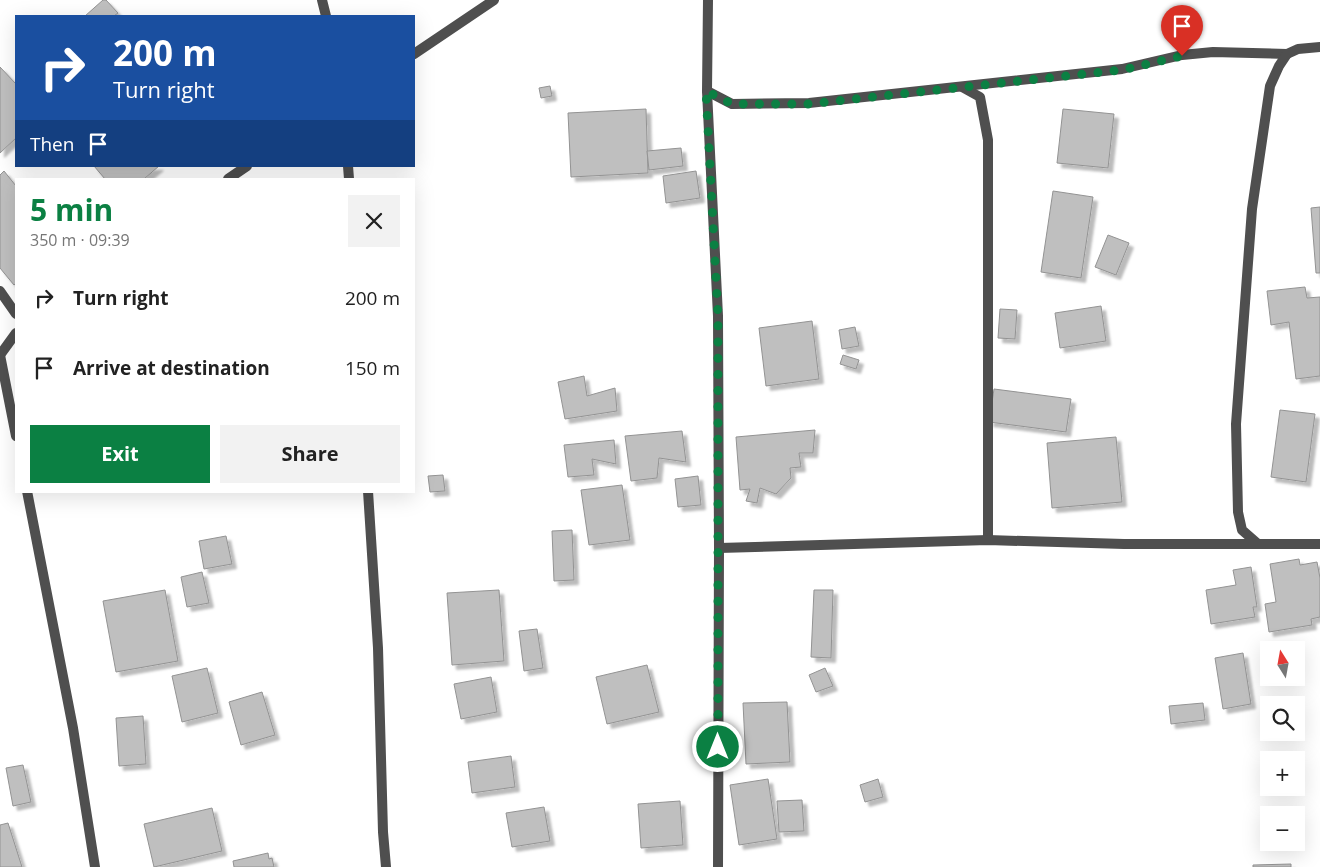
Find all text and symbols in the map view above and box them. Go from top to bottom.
pin [1161,5,1203,56]
icon: arrive [1168,12,1196,40]
text: 200 m [113,29,217,76]
icon: right [30,35,95,100]
text: Turn right [113,74,215,104]
icon: arrive [84,130,112,158]
text: Then [30,131,74,157]
text: 5 min [30,189,113,230]
button: close [348,195,400,247]
text: 350 m · 09:39 [30,229,130,251]
icon: right [30,284,58,312]
text: Turn right [73,285,168,311]
text: 200 m [345,285,400,311]
icon: arrive [30,354,58,382]
text: Arrive at destination [73,355,270,381]
text: 150 m [345,355,400,381]
button: Exit [30,425,210,483]
button: Share [220,425,400,483]
north arrow [1260,641,1305,686]
map controls [1260,641,1305,851]
button: search [1260,696,1305,741]
position arrow [691,720,743,772]
button: + [1260,751,1305,796]
button: − [1260,806,1305,851]

